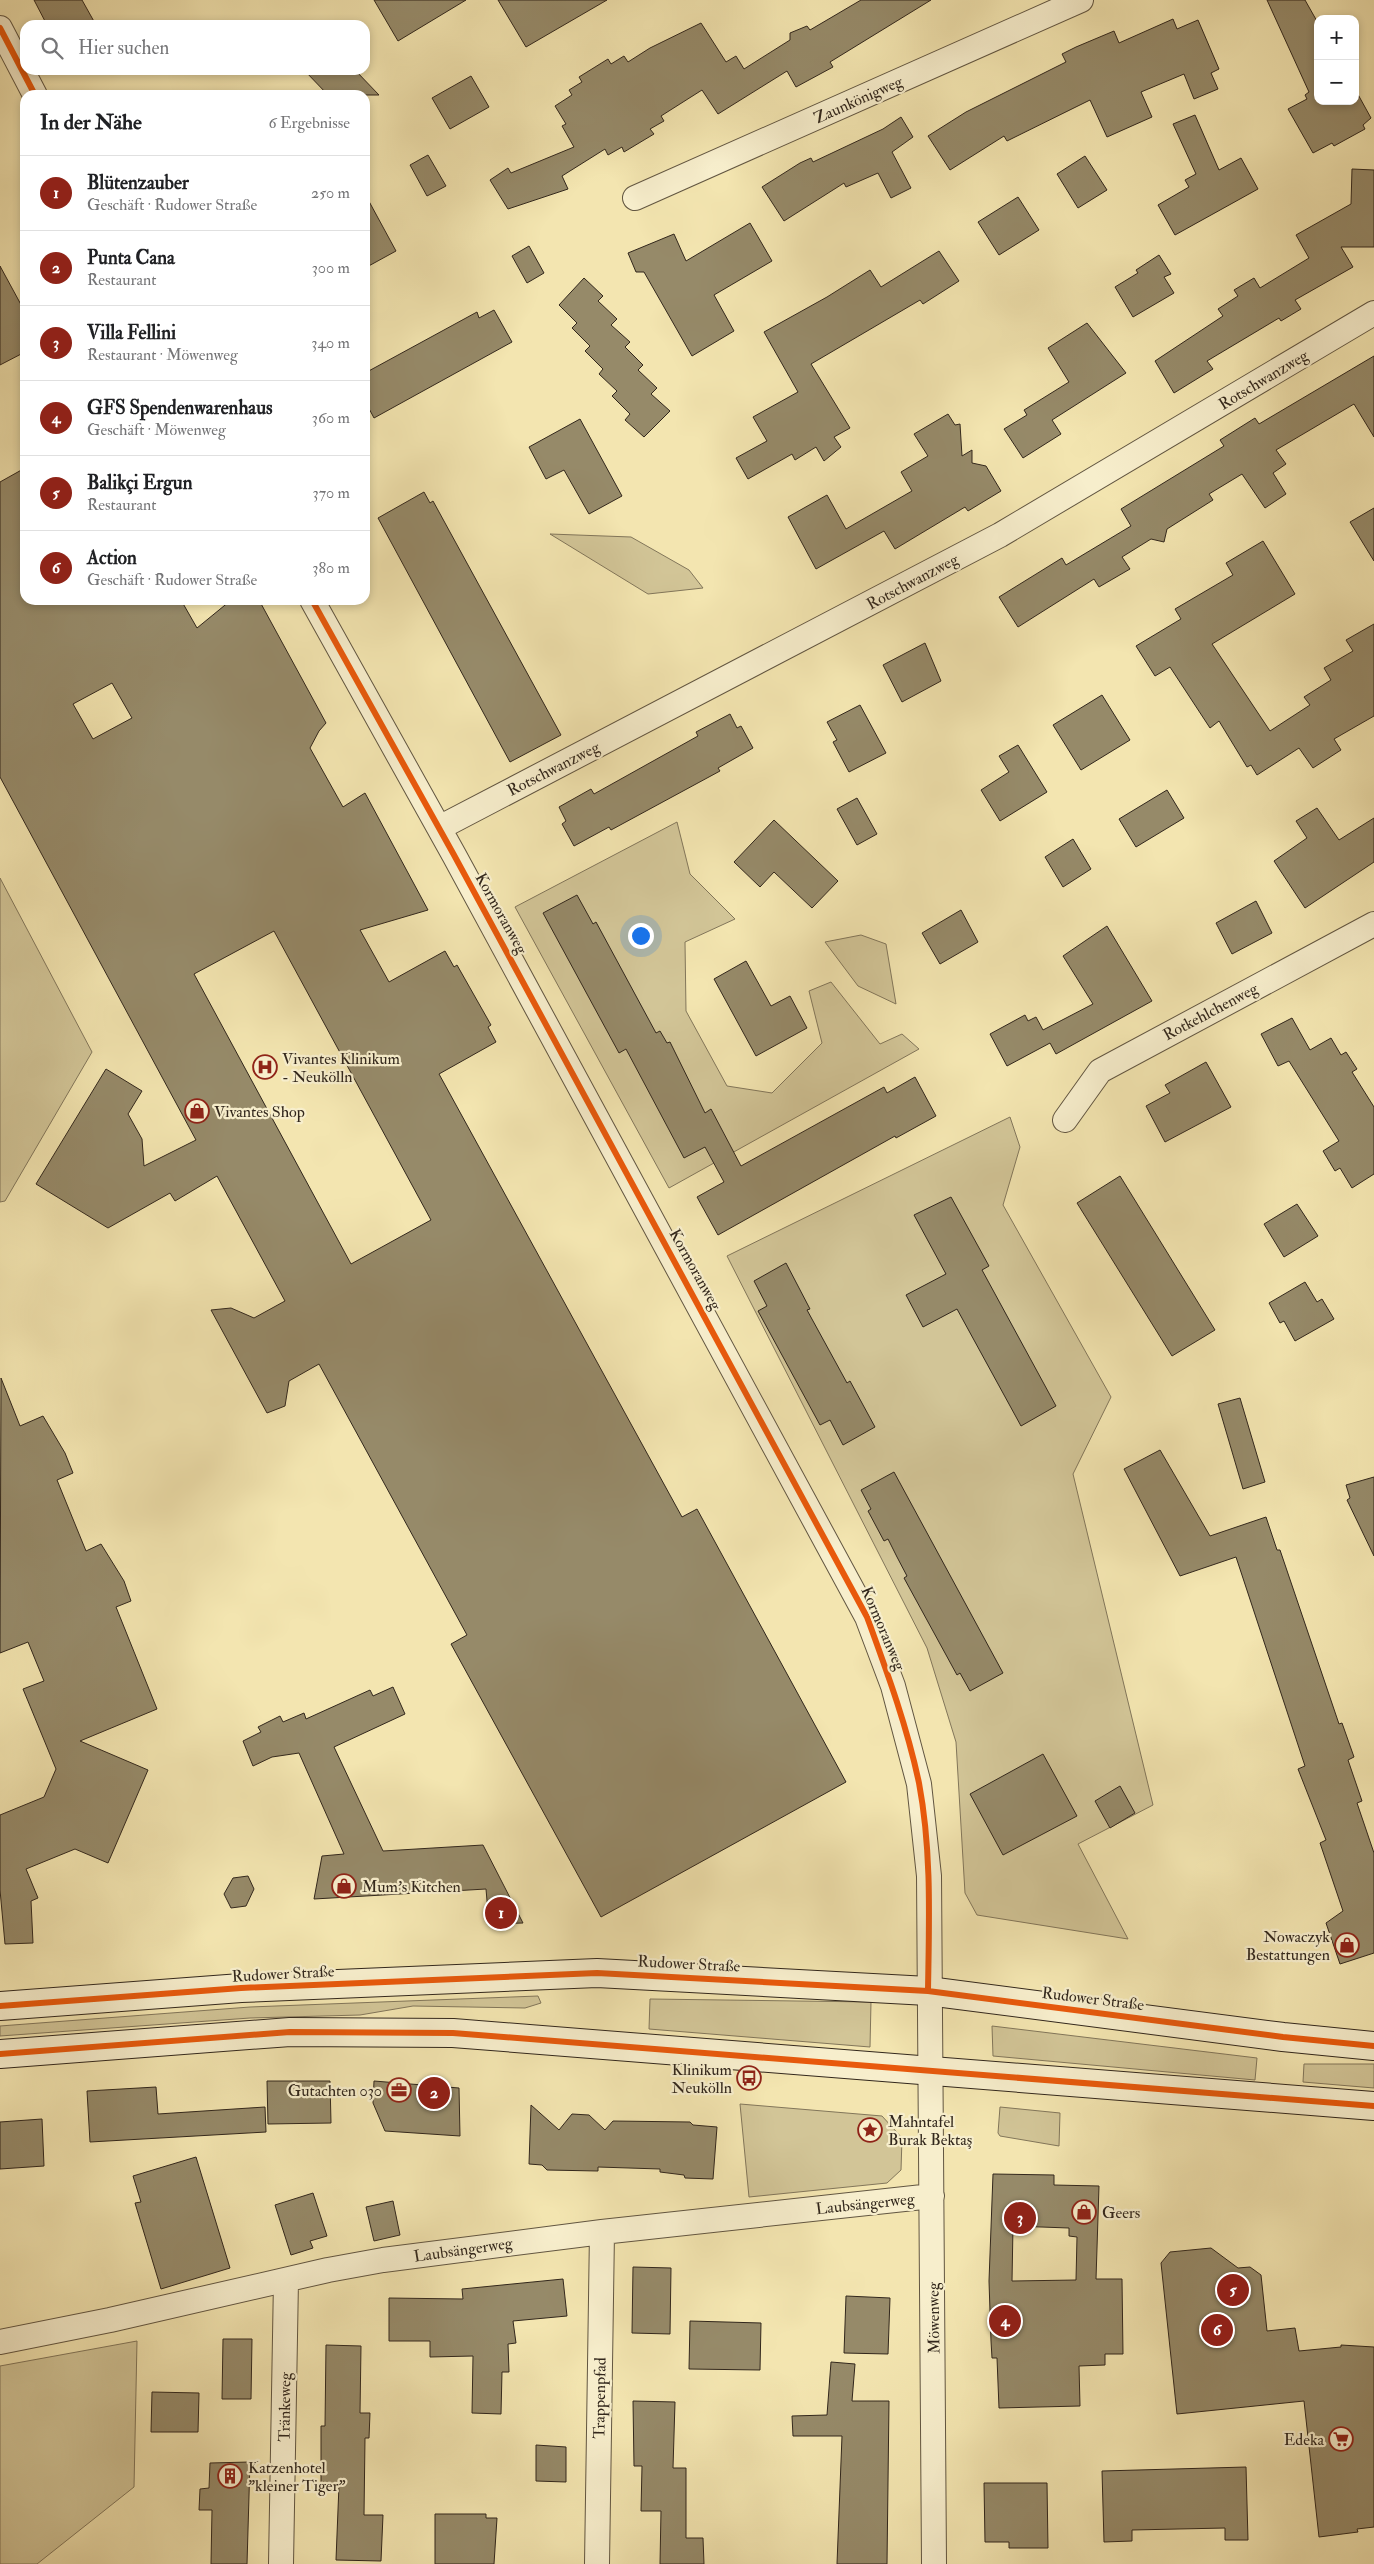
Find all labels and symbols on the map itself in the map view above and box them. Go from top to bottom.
street label: Zaunkönigweg [811,71,907,128]
street label: Rotschwanzweg [1215,345,1313,414]
street label: Rotschwanzweg [863,549,963,614]
street label: Rotschwanzweg [504,737,604,801]
street label: Kormoranweg [471,869,532,958]
your location [628,923,654,949]
street label: Rotkehlchenweg [1160,978,1262,1045]
place label: Vivantes Klinikum - Neukölln [282,1049,401,1087]
hospital icon: Vivantes Klinikum - Neukölln [252,1054,278,1080]
shop icon: Vivantes Shop [184,1098,210,1124]
place label: Vivantes Shop [214,1102,305,1123]
street label: Kormoranweg [665,1225,726,1314]
street label: Kormoranweg [856,1583,910,1675]
shop icon: Mum's Kitchen [331,1873,357,1899]
place label: Mum's Kitchen [362,1877,461,1897]
pin: 1 [485,1894,517,1932]
place label: Nowaczyk Bestattungen [1246,1927,1330,1965]
shop icon: Nowaczyk Bestattungen [1334,1932,1360,1958]
street label: Rudower Straße [637,1951,741,1977]
street label: Rudower Straße [231,1961,335,1987]
street label: Rudower Straße [1041,1983,1145,2015]
place label: Klinikum Neukölln [672,2060,733,2098]
bus stop icon: Klinikum Neukölln [736,2065,762,2091]
pin: 2 [418,2074,450,2112]
office icon: Gutachten 030 [386,2077,412,2103]
place label: Gutachten 030 [288,2081,382,2101]
place label: Mahntafel Burak Bektaş [888,2112,972,2150]
place icon: Mahntafel Burak Bektaş [857,2117,883,2143]
street label: Laubsängerweg [815,2189,917,2219]
pin: 3 [1004,2199,1036,2237]
shop icon: Geers [1071,2199,1097,2225]
place label: Geers [1102,2203,1140,2223]
street label: Laubsängerweg [413,2233,515,2267]
pin: 5 [1217,2271,1249,2309]
street label: Möwenweg [923,2281,945,2354]
pin: 4 [989,2302,1021,2340]
pin: 6 [1201,2311,1233,2349]
street label: Trappenpfad [589,2357,612,2439]
street label: Tränkeweg [274,2371,296,2442]
supermarket icon: Edeka [1328,2426,1354,2452]
place label: Edeka [1284,2430,1324,2450]
place label: Katzenhotel "kleiner Tiger" [248,2458,346,2496]
building icon: Katzenhotel "kleiner Tiger" [217,2463,243,2489]

